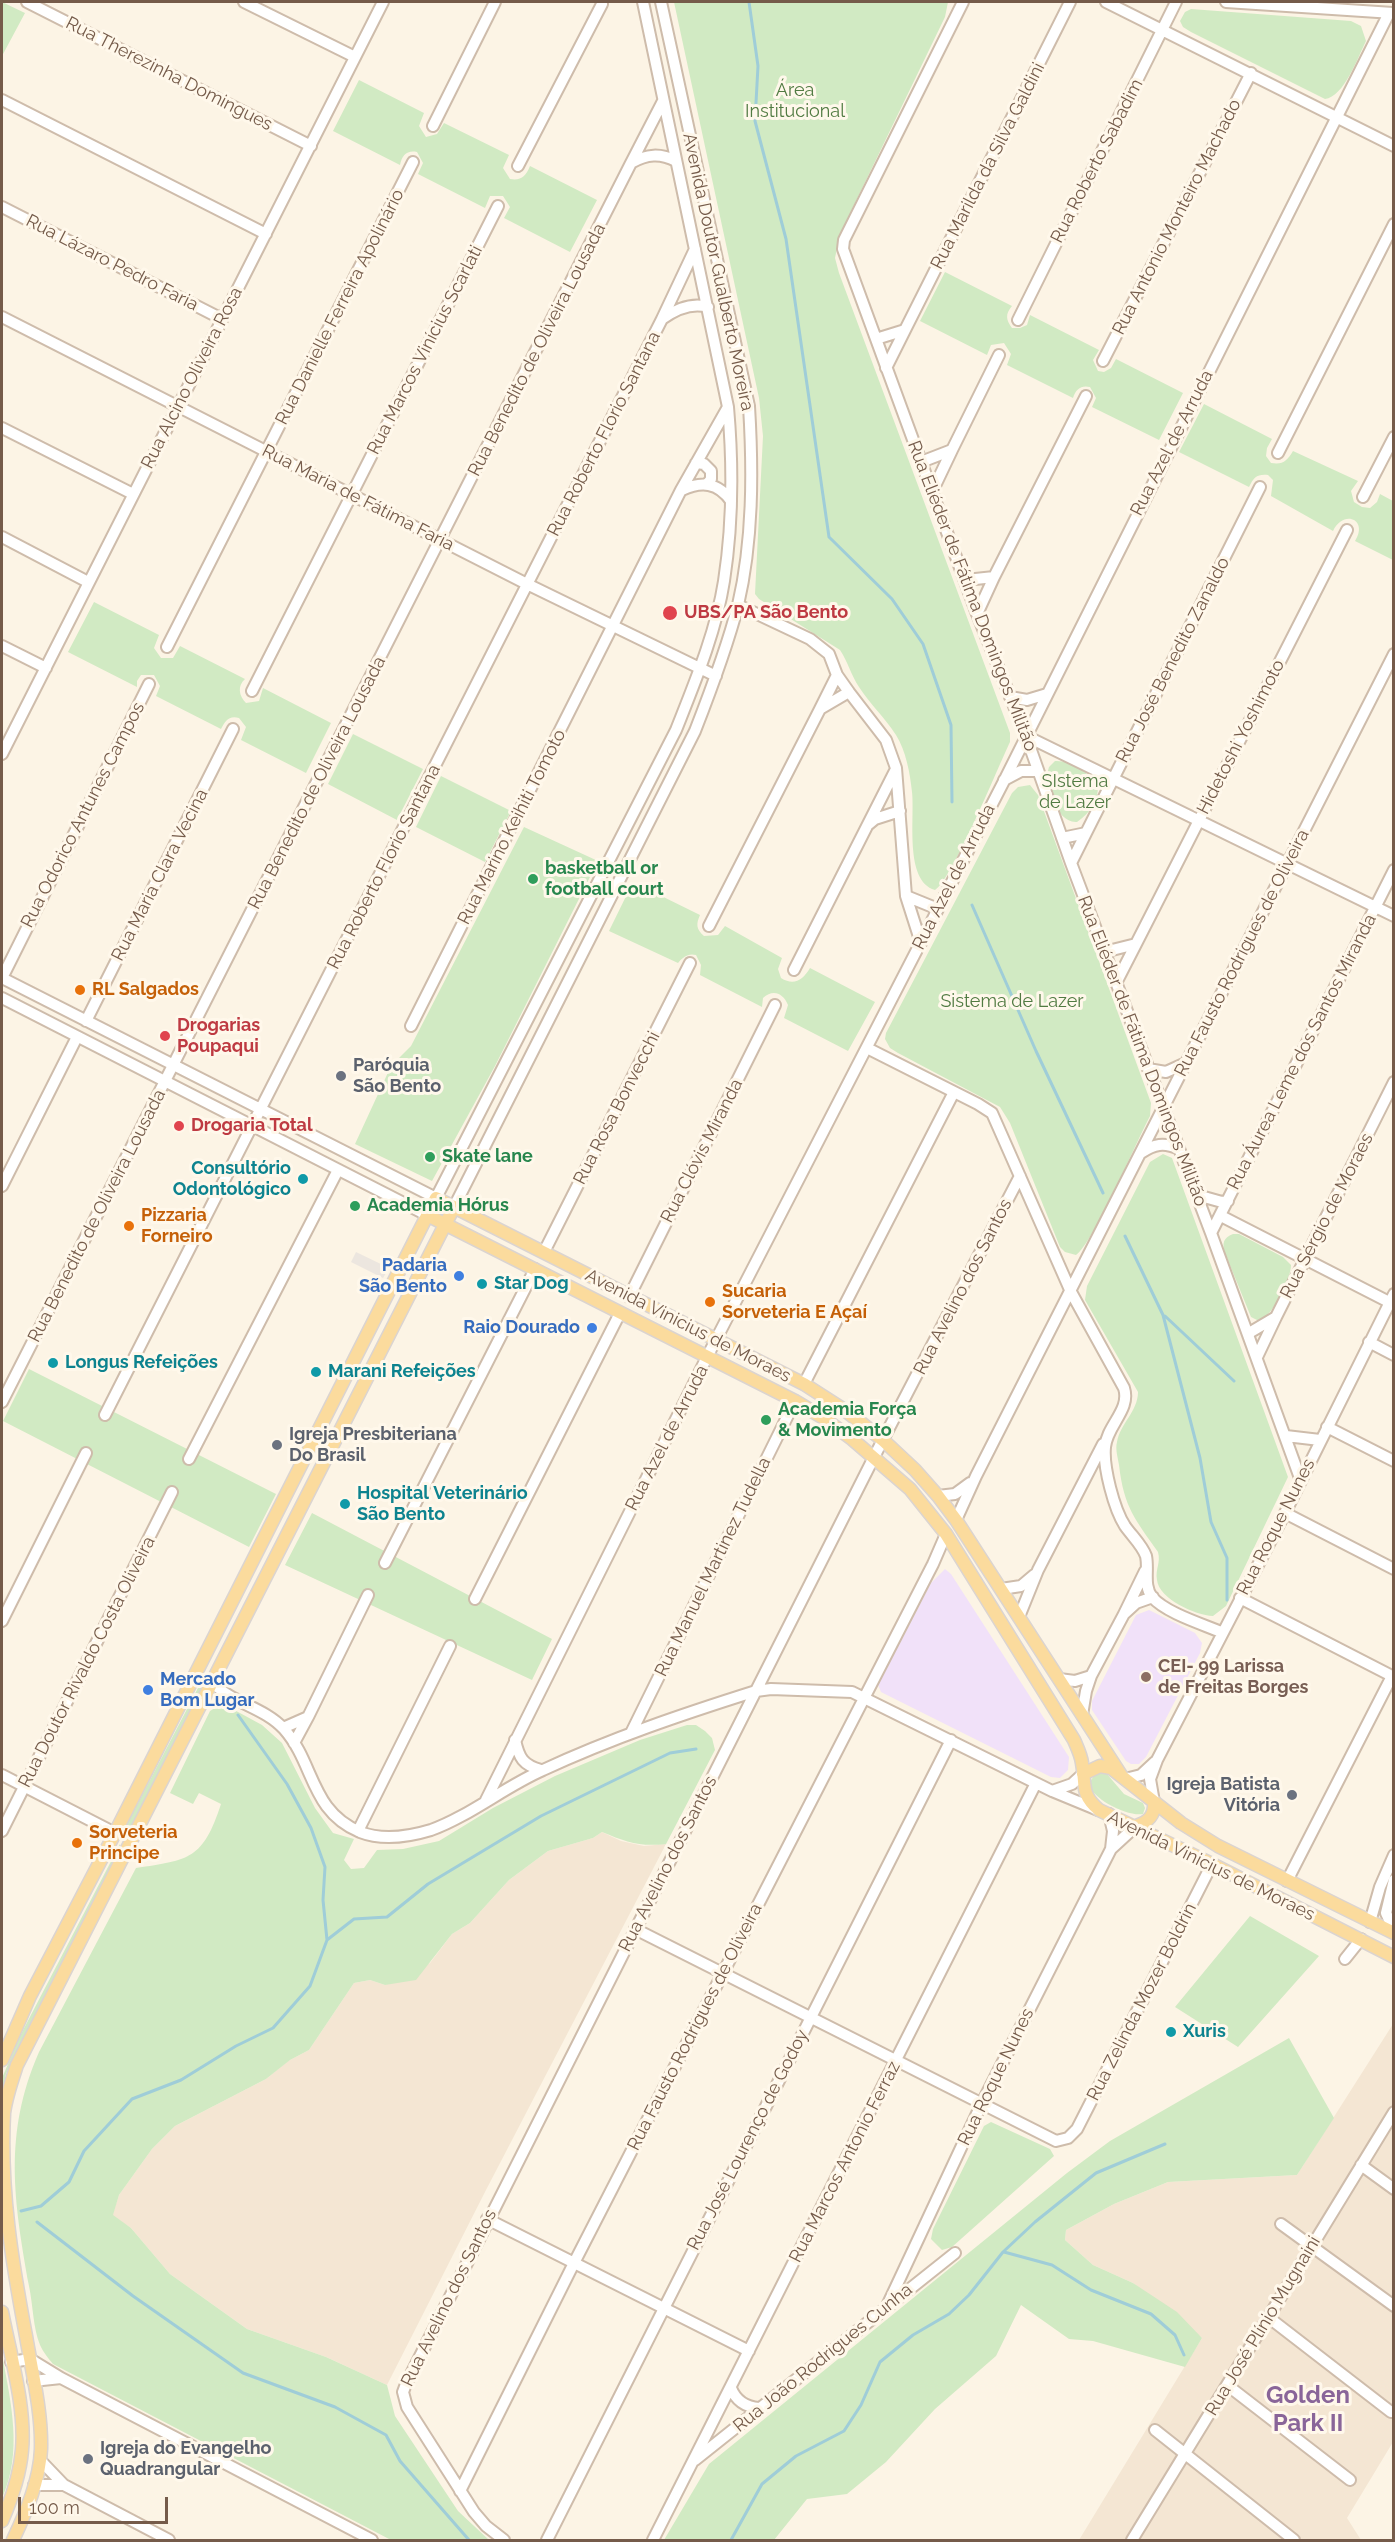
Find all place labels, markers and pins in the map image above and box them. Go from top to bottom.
place label: UBS/PA São Bento [684,602,848,624]
marker: UBS/PA São Bento [661,604,679,622]
place label: basketball or football court [545,858,664,900]
marker: basketball or football court [526,872,540,886]
place label: RL Salgados [92,979,199,1001]
marker: RL Salgados [73,983,87,997]
place label: Drogarias Poupaqui [177,1015,260,1058]
marker: Drogarias Poupaqui [158,1029,172,1043]
place label: Paróquia São Bento [353,1055,441,1098]
marker: Paróquia São Bento [334,1069,348,1083]
place label: Drogaria Total [191,1115,313,1137]
marker: Drogaria Total [172,1119,186,1133]
place label: Skate lane [442,1146,533,1168]
marker: Skate lane [423,1150,437,1164]
place label: Consultório Odontológico [173,1158,291,1200]
marker: Consultório Odontológico [296,1172,310,1186]
place label: Academia Hórus [367,1195,509,1217]
marker: Academia Hórus [348,1199,362,1213]
place label: Pizzaria Forneiro [141,1205,213,1248]
marker: Pizzaria Forneiro [122,1219,136,1233]
place label: Padaria São Bento [359,1255,447,1298]
marker: Padaria São Bento [452,1269,466,1283]
place label: Star Dog [494,1273,569,1295]
marker: Star Dog [475,1277,489,1291]
place label: Sucaria Sorveteria E Açaí [722,1281,867,1324]
marker: Sucaria Sorveteria E Açaí [703,1295,717,1309]
place label: Raio Dourado [463,1317,580,1339]
marker: Raio Dourado [585,1321,599,1335]
place label: Longus Refeições [65,1352,218,1374]
marker: Longus Refeições [46,1356,60,1370]
place label: Marani Refeições [328,1361,476,1383]
marker: Marani Refeições [309,1365,323,1379]
place label: Academia Força & Movimento [778,1399,917,1442]
marker: Academia Força & Movimento [759,1413,773,1427]
place label: Igreja Presbiteriana Do Brasil [289,1424,457,1466]
marker: Igreja Presbiteriana Do Brasil [270,1438,284,1452]
place label: Hospital Veterinário São Bento [357,1483,528,1526]
marker: Hospital Veterinário São Bento [338,1497,352,1511]
place label: CEI- 99 Larissa de Freitas Borges [1158,1656,1308,1698]
place label: Mercado Bom Lugar [160,1669,255,1712]
marker: CEI- 99 Larissa de Freitas Borges [1139,1670,1153,1684]
marker: Mercado Bom Lugar [141,1683,155,1697]
place label: Igreja Batista Vitória [1167,1774,1280,1816]
marker: Igreja Batista Vitória [1285,1788,1299,1802]
place label: Sorveteria Principe [89,1822,178,1864]
marker: Sorveteria Principe [70,1836,84,1850]
place label: Xuris [1183,2021,1226,2043]
marker: Xuris [1164,2025,1178,2039]
place label: Igreja do Evangelho Quadrangular [100,2438,271,2480]
marker: Igreja do Evangelho Quadrangular [81,2452,95,2466]

